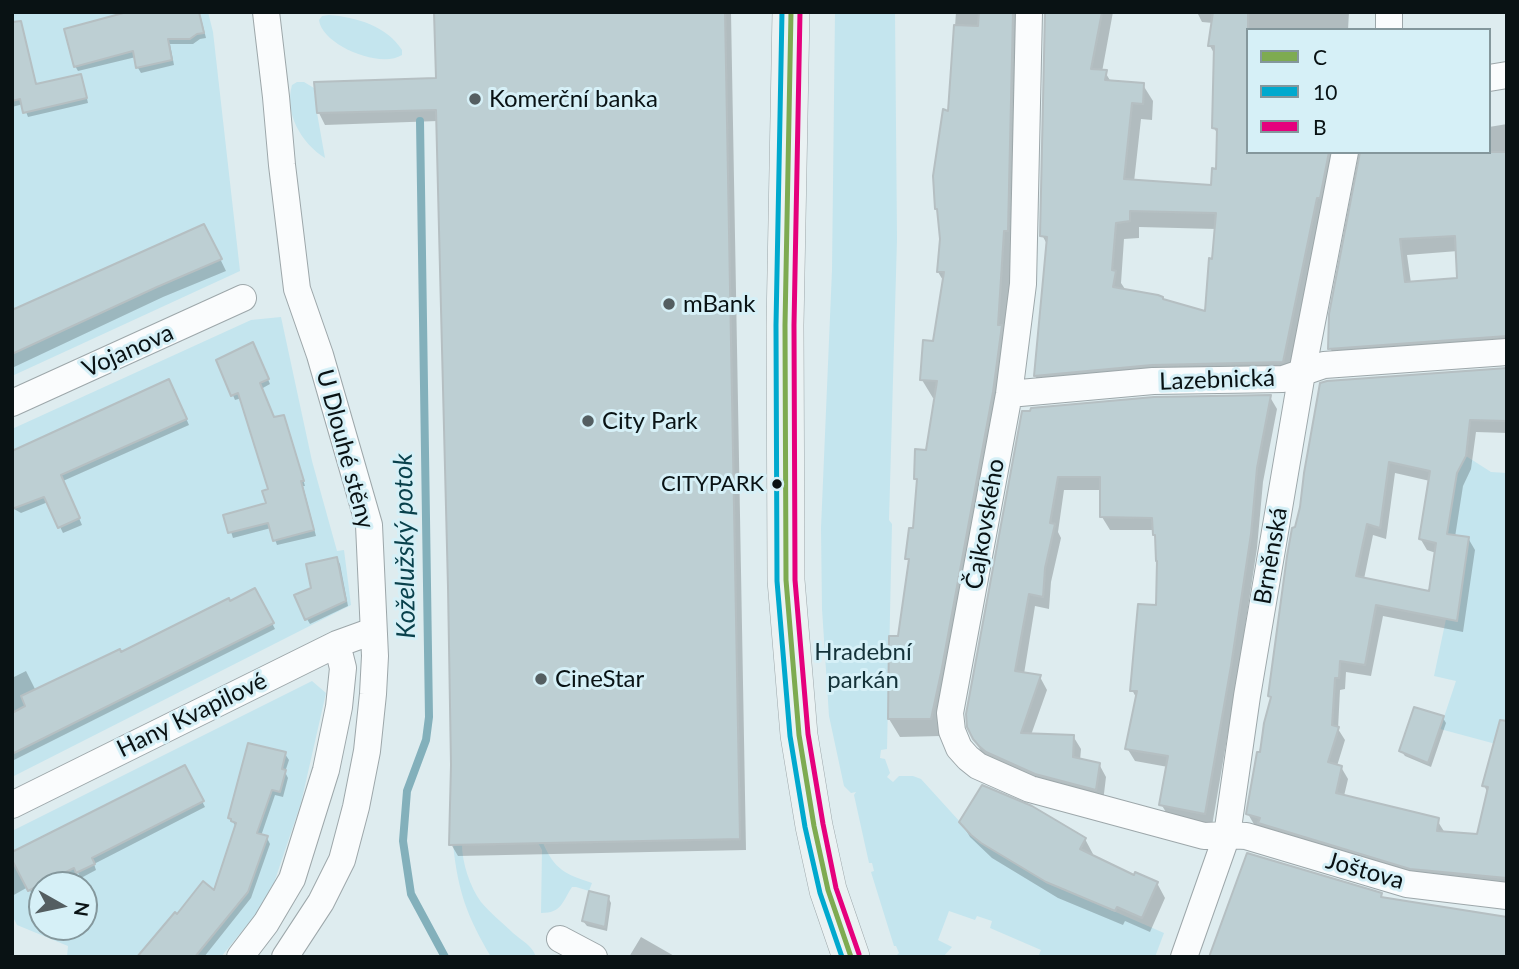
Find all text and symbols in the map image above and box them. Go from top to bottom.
legend [1246,28,1491,154]
text: C [1313,44,1327,69]
text: 10 [1313,79,1337,104]
place label: Komerční banka [489,85,658,113]
marker: Komerční banka [467,91,483,107]
text: B [1313,114,1327,139]
place label: mBank [683,290,755,318]
marker: mBank [661,296,677,312]
street label: Vojanova [78,318,178,384]
street label: Lazebnická [1159,364,1275,396]
street label: U Dlouhé stěny [310,366,380,532]
place label: City Park [602,407,698,435]
marker: City Park [580,413,596,429]
water label: Koželužský potok [388,453,422,639]
street label: Čajkovského [959,456,1011,592]
place label: CITYPARK [661,471,764,497]
marker: CITYPARK [770,477,784,491]
street label: Brněnská [1248,505,1294,607]
park label: Hradební parkán [814,638,912,694]
place label: CineStar [555,665,644,693]
street label: Hany Kvapilové [112,666,272,764]
marker: CineStar [533,671,549,687]
street label: Joštova [1323,846,1407,896]
north arrow [28,871,98,941]
text: N [70,900,95,918]

